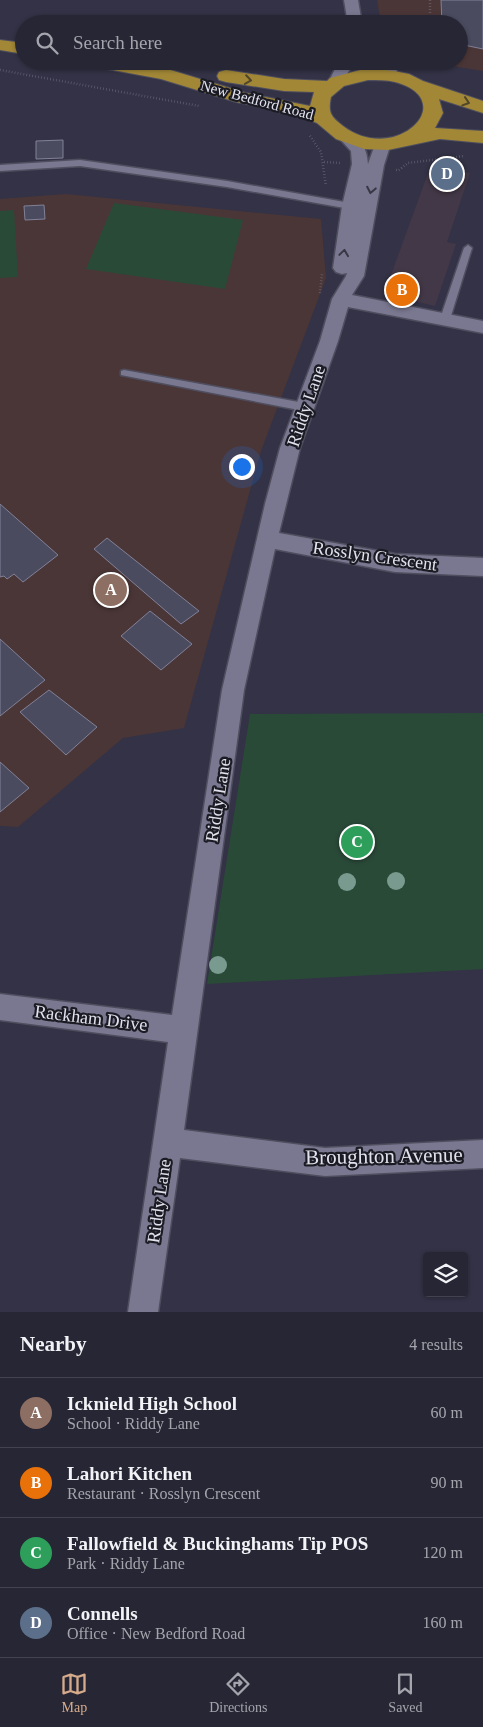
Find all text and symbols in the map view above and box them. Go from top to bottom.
search box [15,15,468,70]
icon: search [33,29,61,57]
text: Search here [73,32,162,53]
one-way arrow [243,74,252,84]
street label: New Bedford Road [199,77,316,123]
one-way arrow [461,96,470,106]
pin: D [431,155,463,193]
one-way arrow [366,186,377,195]
one-way arrow [338,248,349,256]
pin: B [386,271,418,309]
street label: Riddy Lane [283,363,329,449]
your location [229,454,255,480]
street label: Rosslyn Crescent [311,537,439,575]
pin: A [95,571,127,609]
street label: Riddy Lane [202,757,234,843]
pin: C [341,823,373,861]
street label: Rackham Drive [33,1001,149,1035]
street label: Broughton Avenue [305,1143,463,1169]
street label: Riddy Lane [143,1158,175,1244]
map controls [423,1252,468,1297]
button: layers [423,1252,468,1297]
text: Nearby [20,1332,87,1356]
text: 4 results [409,1336,463,1353]
text: Icknield High School [67,1393,237,1414]
text: A [30,1404,42,1421]
text: 60 m [431,1404,463,1421]
text: School · Riddy Lane [67,1415,200,1432]
text: Lahori Kitchen [67,1463,192,1484]
text: B [31,1474,41,1491]
text: 90 m [431,1474,463,1491]
text: Restaurant · Rosslyn Crescent [67,1485,260,1502]
text: Fallowfield & Buckinghams Tip POS [67,1533,368,1554]
text: C [30,1544,42,1561]
text: 120 m [423,1544,463,1561]
text: Park · Riddy Lane [67,1555,185,1572]
text: Connells [67,1603,138,1624]
text: D [30,1614,42,1631]
text: 160 m [423,1614,463,1631]
text: Office · New Bedford Road [67,1625,245,1642]
tab: Map [60,1670,88,1716]
tab: Directions [209,1670,268,1716]
tab: Saved [388,1670,423,1716]

